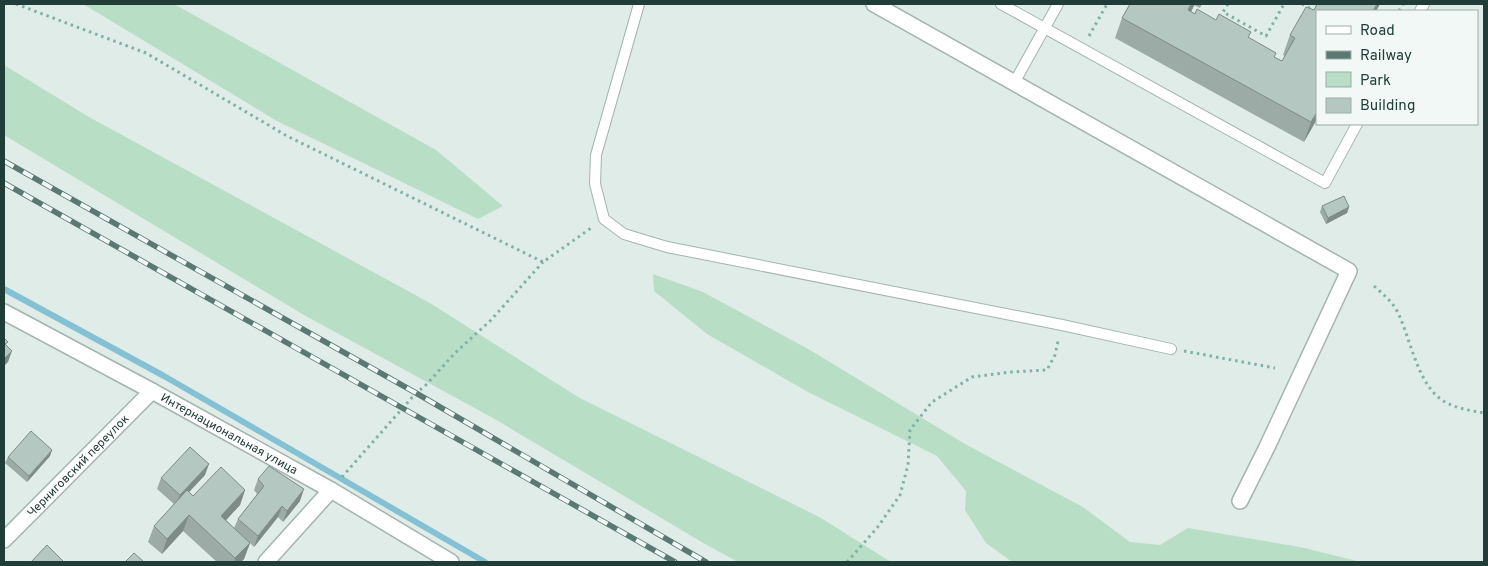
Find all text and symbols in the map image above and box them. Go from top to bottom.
legend [1316,10,1478,125]
text: Road [1360,22,1395,41]
text: Railway [1360,47,1412,66]
text: Park [1360,72,1391,91]
text: Building [1360,97,1415,116]
street label: Интернациональная улица [157,390,300,479]
street label: Черниговский переулок [24,411,133,521]

